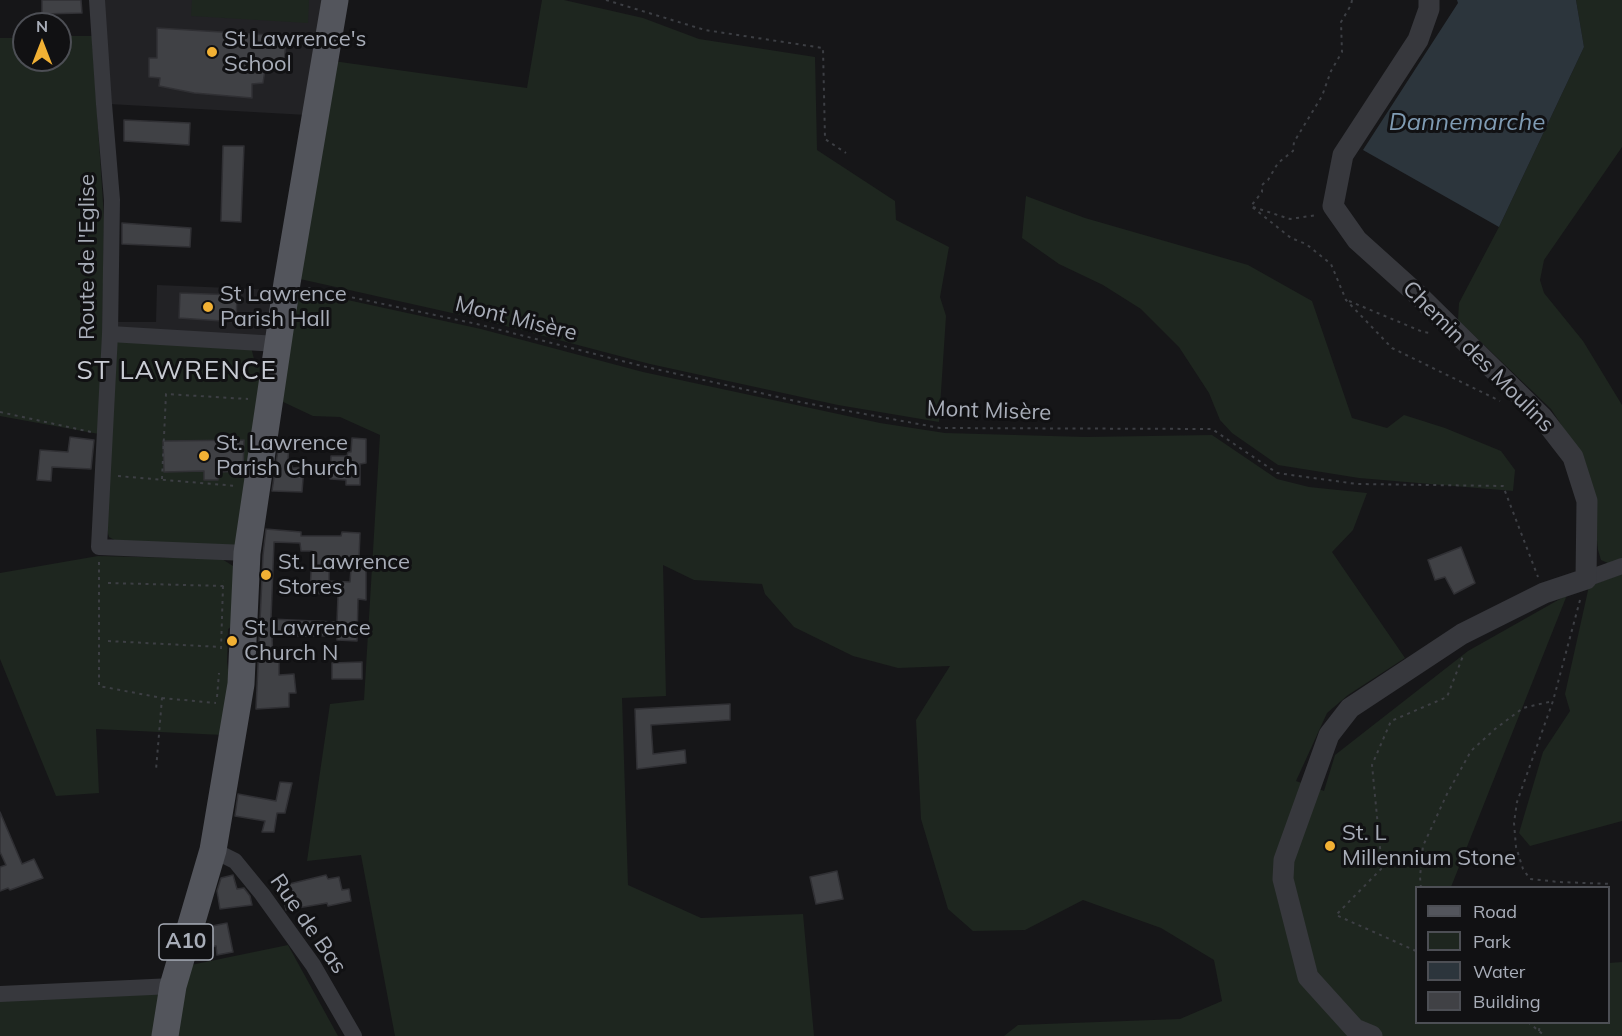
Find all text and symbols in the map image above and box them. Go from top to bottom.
north arrow [12,12,72,72]
text: N [36,16,48,36]
place label: St Lawrence's School [224,26,366,78]
marker: St Lawrence's School [205,45,219,59]
water label: Dannemarche [1389,109,1545,137]
street label: Route de l'Eglise [74,174,100,340]
street label: Chemin des Moulins [1397,276,1559,438]
place label: St Lawrence Parish Hall [220,281,347,332]
street label: Mont Misère [452,291,580,347]
marker: St Lawrence Parish Hall [201,300,215,314]
district label: ST LAWRENCE [77,355,277,387]
street label: Mont Misère [926,396,1052,426]
place label: St. Lawrence Parish Church [216,430,358,482]
marker: St. Lawrence Parish Church [197,449,211,463]
place label: St. Lawrence Stores [278,549,410,600]
marker: St. Lawrence Stores [259,568,273,582]
place label: St Lawrence Church N [244,615,371,666]
marker: St Lawrence Church N [225,634,239,648]
place label: St. L Millennium Stone [1342,820,1516,872]
marker: St. L Millennium Stone [1323,839,1337,853]
street label: Rue de Bas [264,869,352,979]
legend [1415,886,1610,1024]
text: Road [1473,900,1517,923]
road number: A10 [159,924,213,960]
text: Park [1473,930,1511,953]
text: Water [1473,960,1525,983]
text: Building [1473,990,1541,1013]

